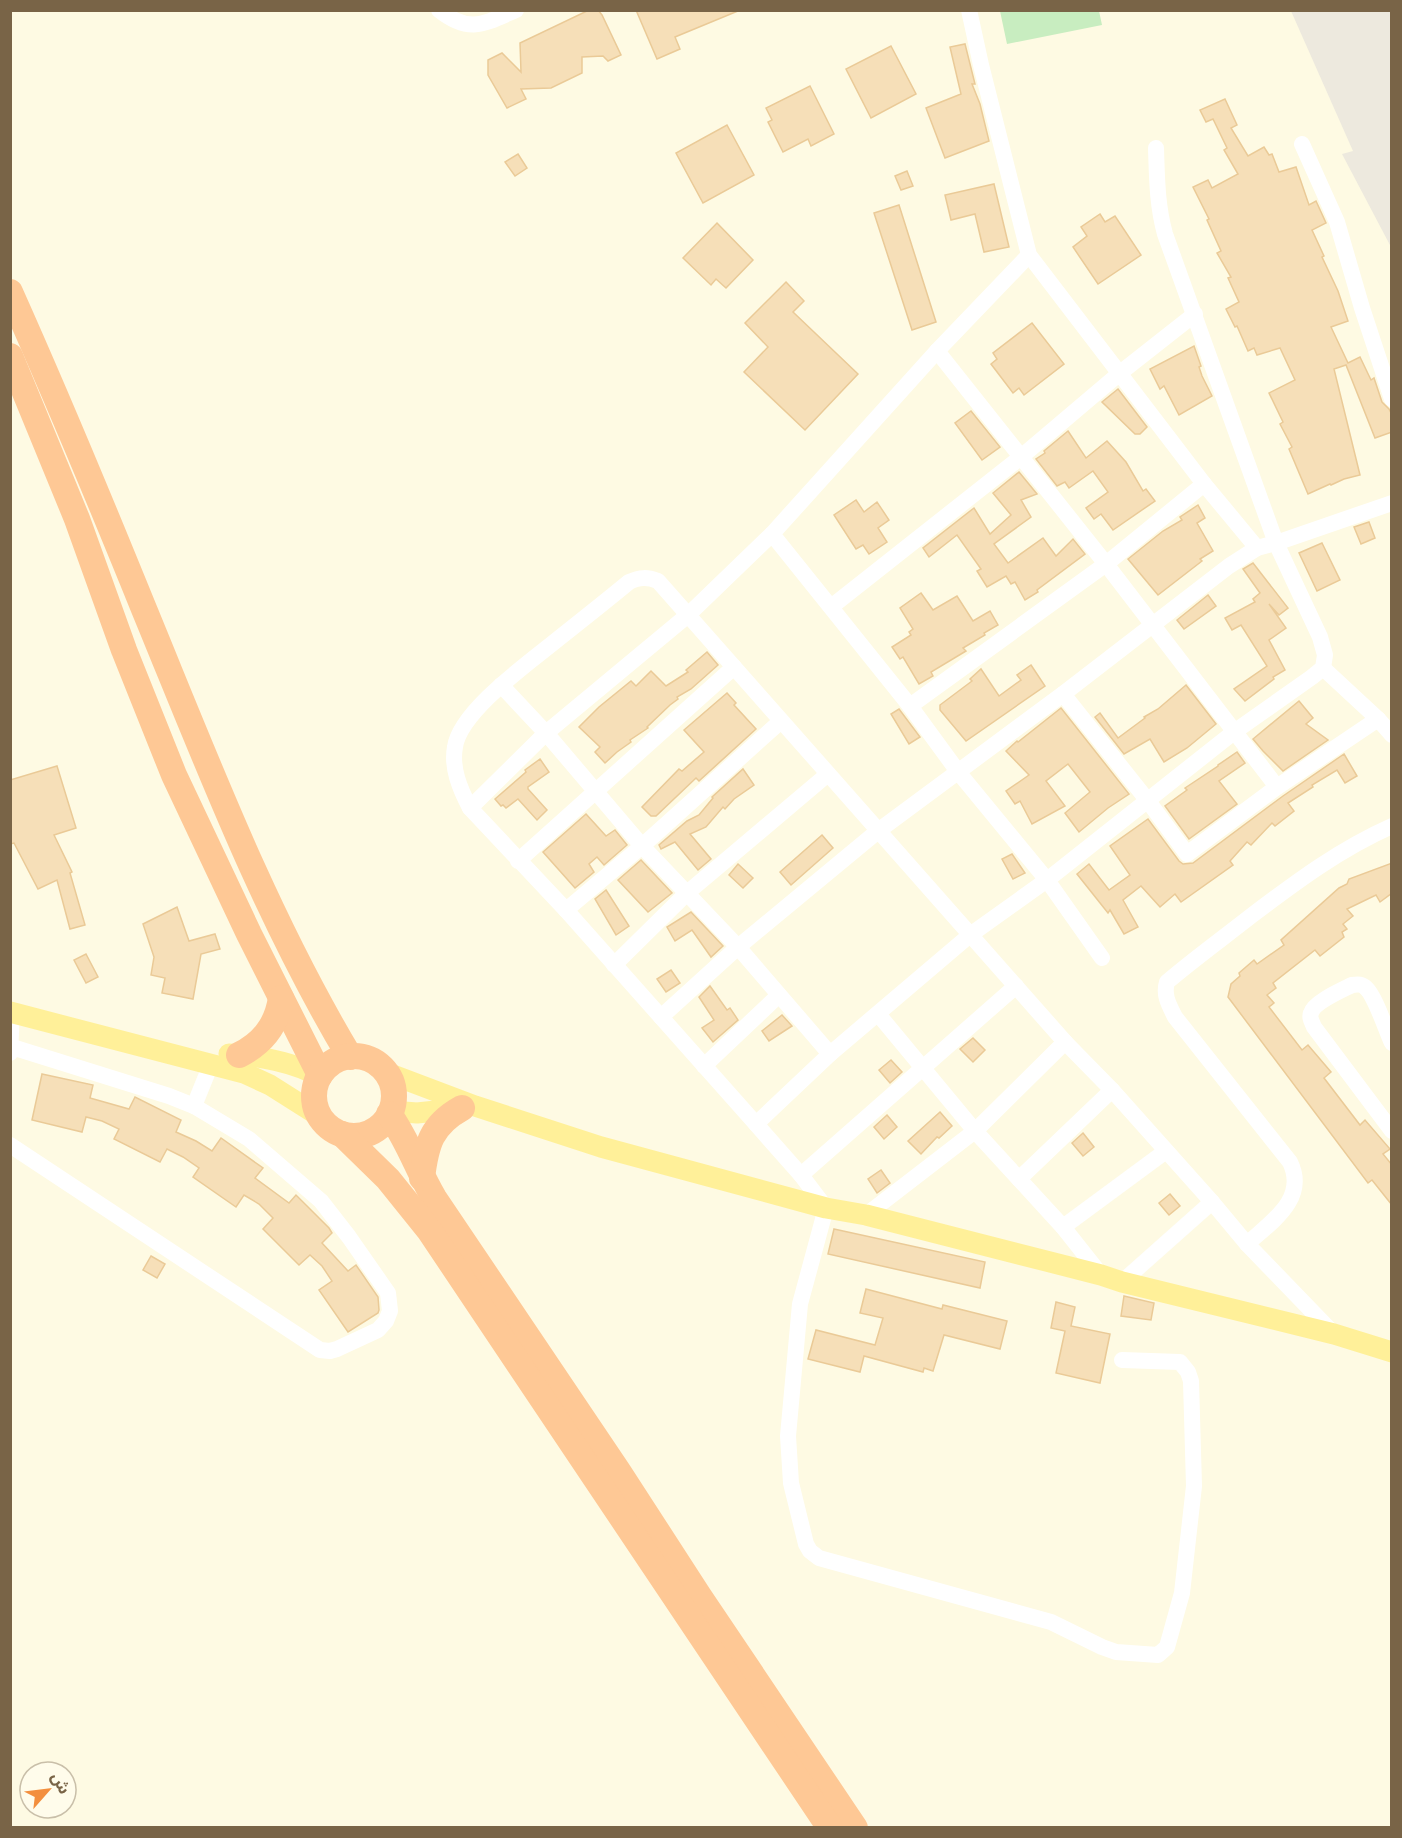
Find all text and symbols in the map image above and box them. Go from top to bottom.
north arrow [18,1760,78,1820]
text: ش [47,1769,75,1797]

